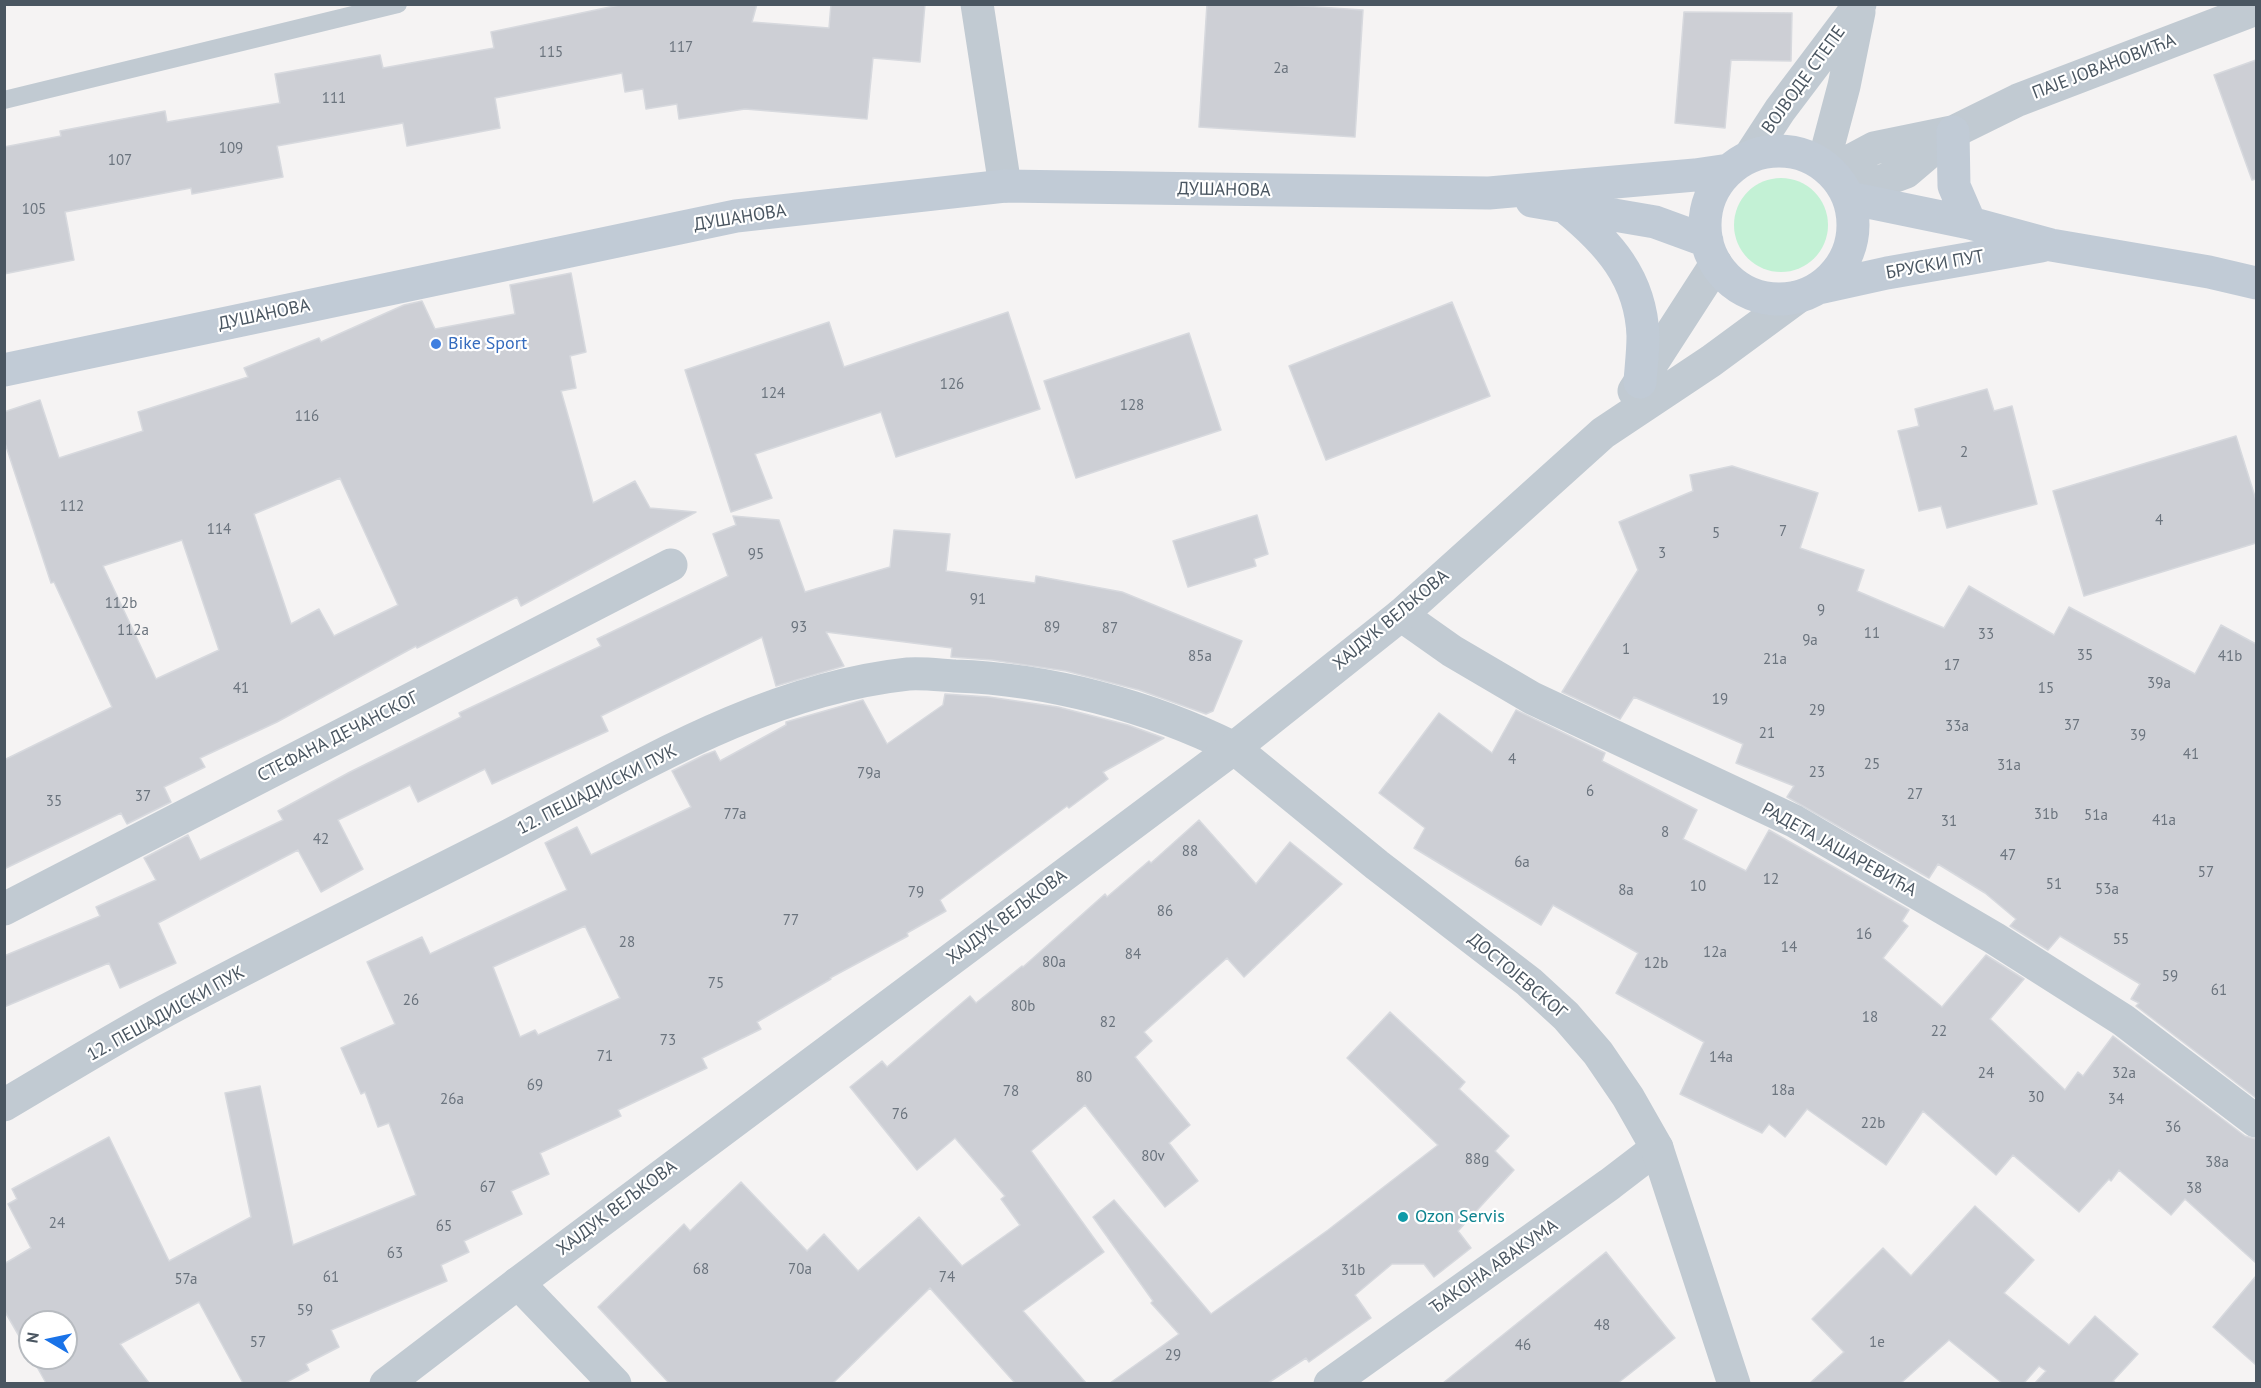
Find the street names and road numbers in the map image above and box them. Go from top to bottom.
street label: ВОЈВОДЕ СТЕПЕ [1758,22,1850,138]
street label: ПАЈЕ ЈОВАНОВИЋА [2029,30,2179,104]
street label: ДУШАНОВА [1177,178,1271,202]
street label: ДУШАНОВА [692,200,788,236]
street label: БРУСКИ ПУТ [1884,246,1986,284]
street label: ДУШАНОВА [216,295,312,335]
street label: ХАЈДУК ВЕЉКОВА [1329,565,1453,675]
street label: СТЕФАНА ДЕЧАНСКОГ [254,687,422,787]
street label: 12. ПЕШАДИЈСКИ ПУК [513,740,681,840]
street label: РАДЕТА ЈАШАРЕВИЋА [1758,798,1920,902]
street label: ХАЈДУК ВЕЉКОВА [943,865,1071,969]
street label: ДОСТОЈЕВСКОГ [1463,929,1571,1023]
street label: 12. ПЕШАДИЈСКИ ПУК [84,962,248,1066]
street label: ХАЈДУК ВЕЉКОВА [553,1156,681,1260]
street label: ЂАКОНА АВАКУМА [1426,1215,1562,1319]

